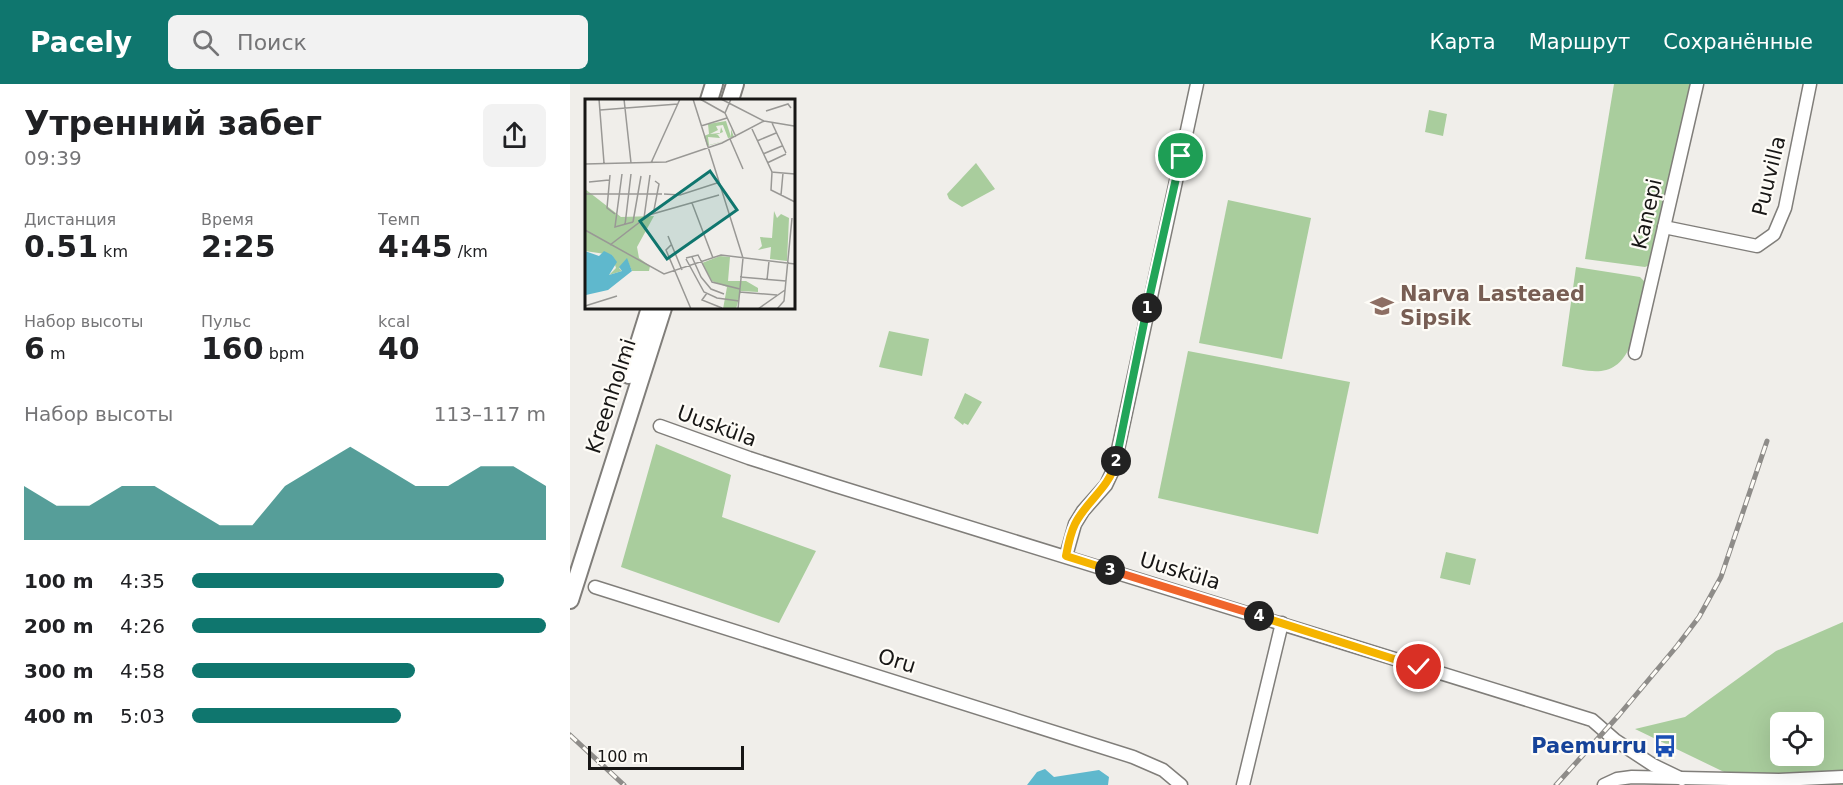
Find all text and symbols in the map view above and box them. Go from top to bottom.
search box [168,15,588,69]
text: Pacely [30,26,132,59]
icon: search [189,26,222,59]
text: Поиск [237,30,307,55]
text: Карта [1430,30,1496,54]
text: Маршрут [1529,30,1630,54]
text: Сохранённые [1663,30,1813,54]
inset map [585,99,795,309]
text: Утренний забег [24,104,322,143]
button: share [483,104,546,167]
pin [1155,130,1206,181]
street label: Puuvilla [1747,133,1791,219]
icon: arrive [1164,139,1197,172]
text: 09:39 [24,146,82,170]
street label: Kanepi [1627,176,1667,252]
text: Дистанция [24,210,116,229]
text: Время [201,210,254,229]
text: Темп [378,210,420,229]
text: 0.51 [24,229,98,264]
text: 2:25 [201,229,276,264]
text: 4:45 [378,229,453,264]
text: km [98,242,128,261]
text: /km [453,242,488,261]
place label: Narva Lasteaed Sipsik [1400,282,1585,330]
pin: 1 [1132,293,1162,323]
school or university icon: Narva Lasteaed Sipsik [1369,293,1395,319]
text: 1 [1141,298,1153,317]
text: Набор высоты [24,312,143,331]
text: Пульс [201,312,251,331]
text: kcal [378,312,410,331]
text: 6 [24,331,45,366]
text: 160 [201,331,264,366]
text: 40 [378,331,420,366]
street label: Kreenholmi [581,336,641,456]
text: m [45,344,66,363]
text: bpm [264,344,305,363]
street label: Uusküla [674,401,760,451]
text: Набор высоты [24,402,173,426]
text: 113–117 m [434,402,546,426]
pin: 2 [1101,446,1131,476]
text: 2 [1110,451,1122,470]
street label: Uusküla [1137,547,1223,595]
pin: 3 [1095,555,1125,585]
text: 3 [1104,560,1116,579]
text: 100 m [24,569,94,593]
text: 4:35 [120,569,165,593]
pin: 4 [1244,601,1274,631]
text: 4 [1253,606,1265,625]
text: 200 m [24,614,94,638]
text: 4:26 [120,614,165,638]
pin [1393,641,1444,692]
street label: Oru [875,644,919,678]
icon: check [1402,650,1435,683]
text: 300 m [24,659,94,683]
text: 4:58 [120,659,165,683]
text: 400 m [24,704,94,728]
text: 5:03 [120,704,165,728]
map controls [1770,712,1824,766]
button: locate [1770,712,1824,766]
bus stop icon: Paemurru [1652,733,1678,759]
place label: Paemurru [1531,734,1647,758]
scale bar [588,743,744,770]
text: 100 m [597,747,648,766]

